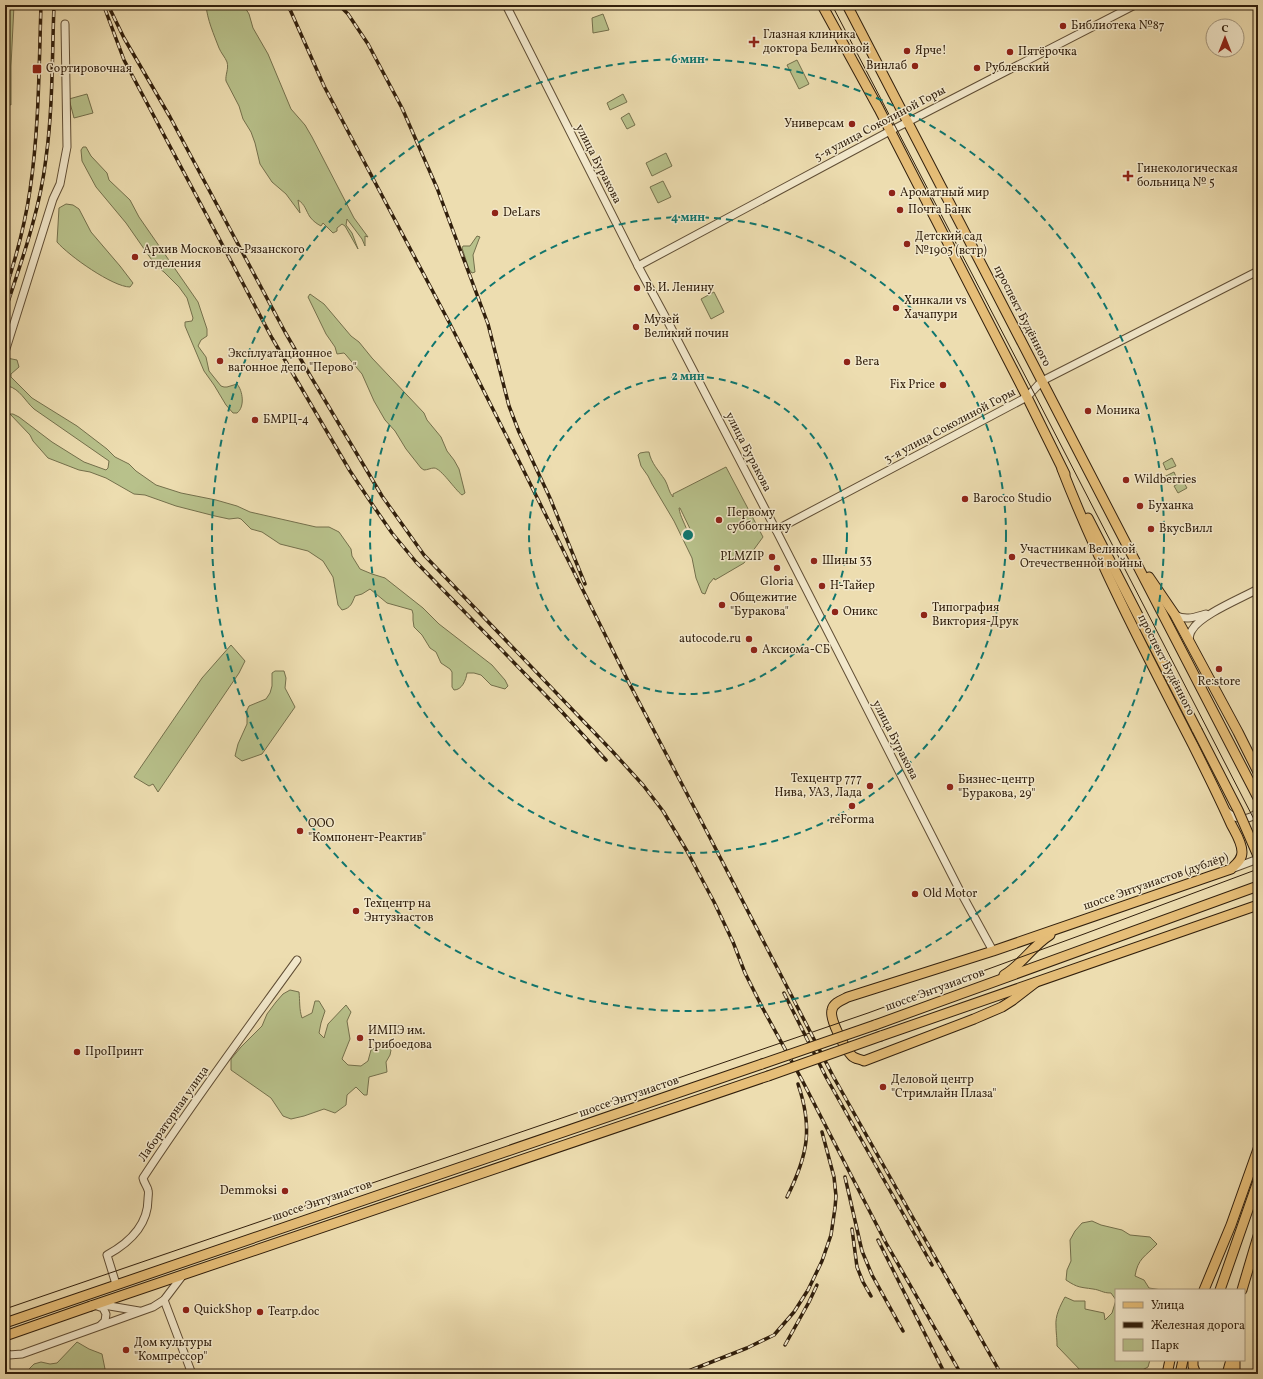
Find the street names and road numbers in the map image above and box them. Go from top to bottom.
street label: 5-я улица Соколиной Горы [812,82,949,165]
street label: улица Буракова [571,122,625,206]
street label: проспект Будённого [990,263,1054,369]
street label: 3-я улица Соколиной Горы [881,384,1019,468]
street label: улица Буракова [721,410,775,494]
street label: проспект Будённого [1134,612,1198,718]
street label: улица Буракова [868,698,922,782]
street label: шоссе Энтузиастов (дублёр) [1081,849,1231,914]
street label: шоссе Энтузиастов [883,965,987,1015]
street label: Лабораторная улица [135,1063,213,1165]
street label: шоссе Энтузиастов [577,1072,681,1122]
street label: шоссе Энтузиастов [270,1176,374,1226]

